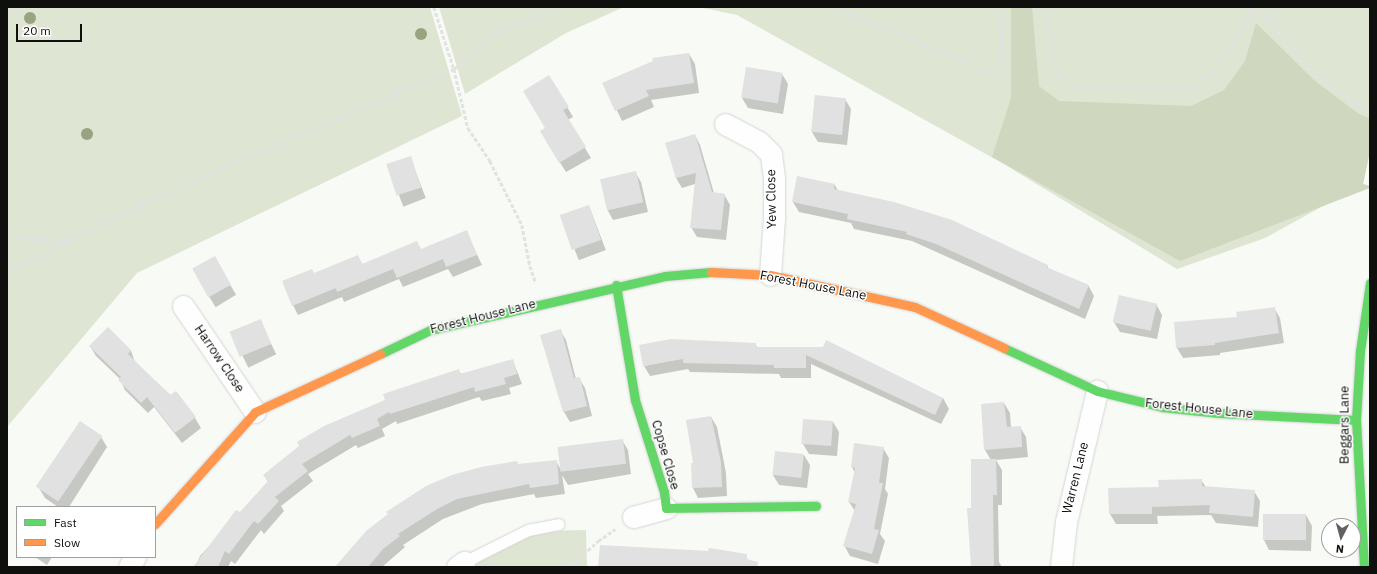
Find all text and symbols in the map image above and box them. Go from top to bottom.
scale bar [18,16,84,42]
text: 20 m [23,23,51,38]
street label: Yew Close [764,169,780,229]
street label: Forest House Lane [758,268,868,304]
street label: Forest House Lane [429,296,537,338]
street label: Harrow Close [191,322,247,396]
street label: Beggars Lane [1337,386,1353,464]
street label: Forest House Lane [1144,396,1254,422]
street label: Copse Close [648,418,682,492]
street label: Warren Lane [1060,440,1092,516]
legend [16,506,156,558]
text: Fast [54,515,77,530]
north arrow [1321,518,1361,558]
text: Slow [54,535,80,550]
text: N [1335,542,1345,556]

